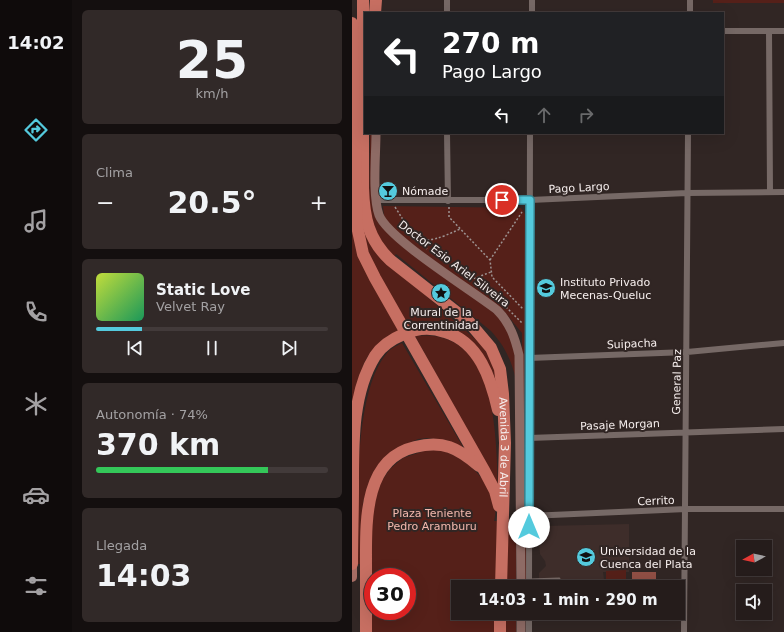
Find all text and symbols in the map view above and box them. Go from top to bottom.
text: 270 m [442,27,539,60]
icon: left [376,28,428,80]
text: 25 [176,30,248,90]
text: 14:02 [7,32,65,53]
text: Pago Largo [442,61,542,82]
text: km/h [196,86,228,101]
icon: left [491,104,513,126]
icon: ahead [533,104,555,126]
icon: right [575,104,597,126]
icon: directions [22,116,50,144]
text: Clima [96,165,133,180]
bar icon: Nómade [377,180,399,202]
street label: Pago Largo [548,180,610,196]
pin [485,183,519,217]
text: 20.5° [167,185,257,220]
place label: Nómade [402,185,448,198]
icon: arrive [491,189,513,211]
text: − [96,190,114,215]
text: + [310,190,328,215]
icon: music [22,207,50,235]
street label: Doctor Esio Ariel Silveira [396,218,512,310]
place label: Instituto Privado Mecenas-Queluc [560,276,651,302]
school or university icon: Instituto Privado Mecenas-Queluc [535,277,557,299]
text: Static Love [156,281,250,299]
place icon: Mural de la Correntinidad [430,282,452,304]
icon: phone [22,298,50,326]
text: Velvet Ray [156,299,225,314]
place label: Mural de la Correntinidad [404,306,478,332]
icon: previous [124,337,146,359]
icon: pause [201,337,223,359]
icon: next [278,337,300,359]
street label: Suipacha [607,337,657,351]
street label: General Paz [670,349,684,415]
icon: climate [22,390,50,418]
street label: Avenida 3 de Abril [497,397,512,498]
text: Autonomía · 74% [96,407,208,422]
street label: Pasaje Morgan [580,417,660,433]
text: 370 km [96,427,220,462]
icon: car [22,481,50,509]
street label: Cerrito [637,494,675,508]
position arrow [508,506,550,548]
park label: Plaza Teniente Pedro Aramburu [387,507,477,533]
text: Llegada [96,538,147,553]
north arrow [736,540,772,576]
map controls [736,540,772,620]
place label: Universidad de la Cuenca del Plata [600,545,696,571]
school or university icon: Universidad de la Cuenca del Plata [575,546,597,568]
text: 14:03 [96,558,192,593]
speed limit sign: 30 [364,568,416,620]
icon: filters [22,572,50,600]
button: sound [736,584,772,620]
text: 14:03 · 1 min · 290 m [478,591,658,609]

